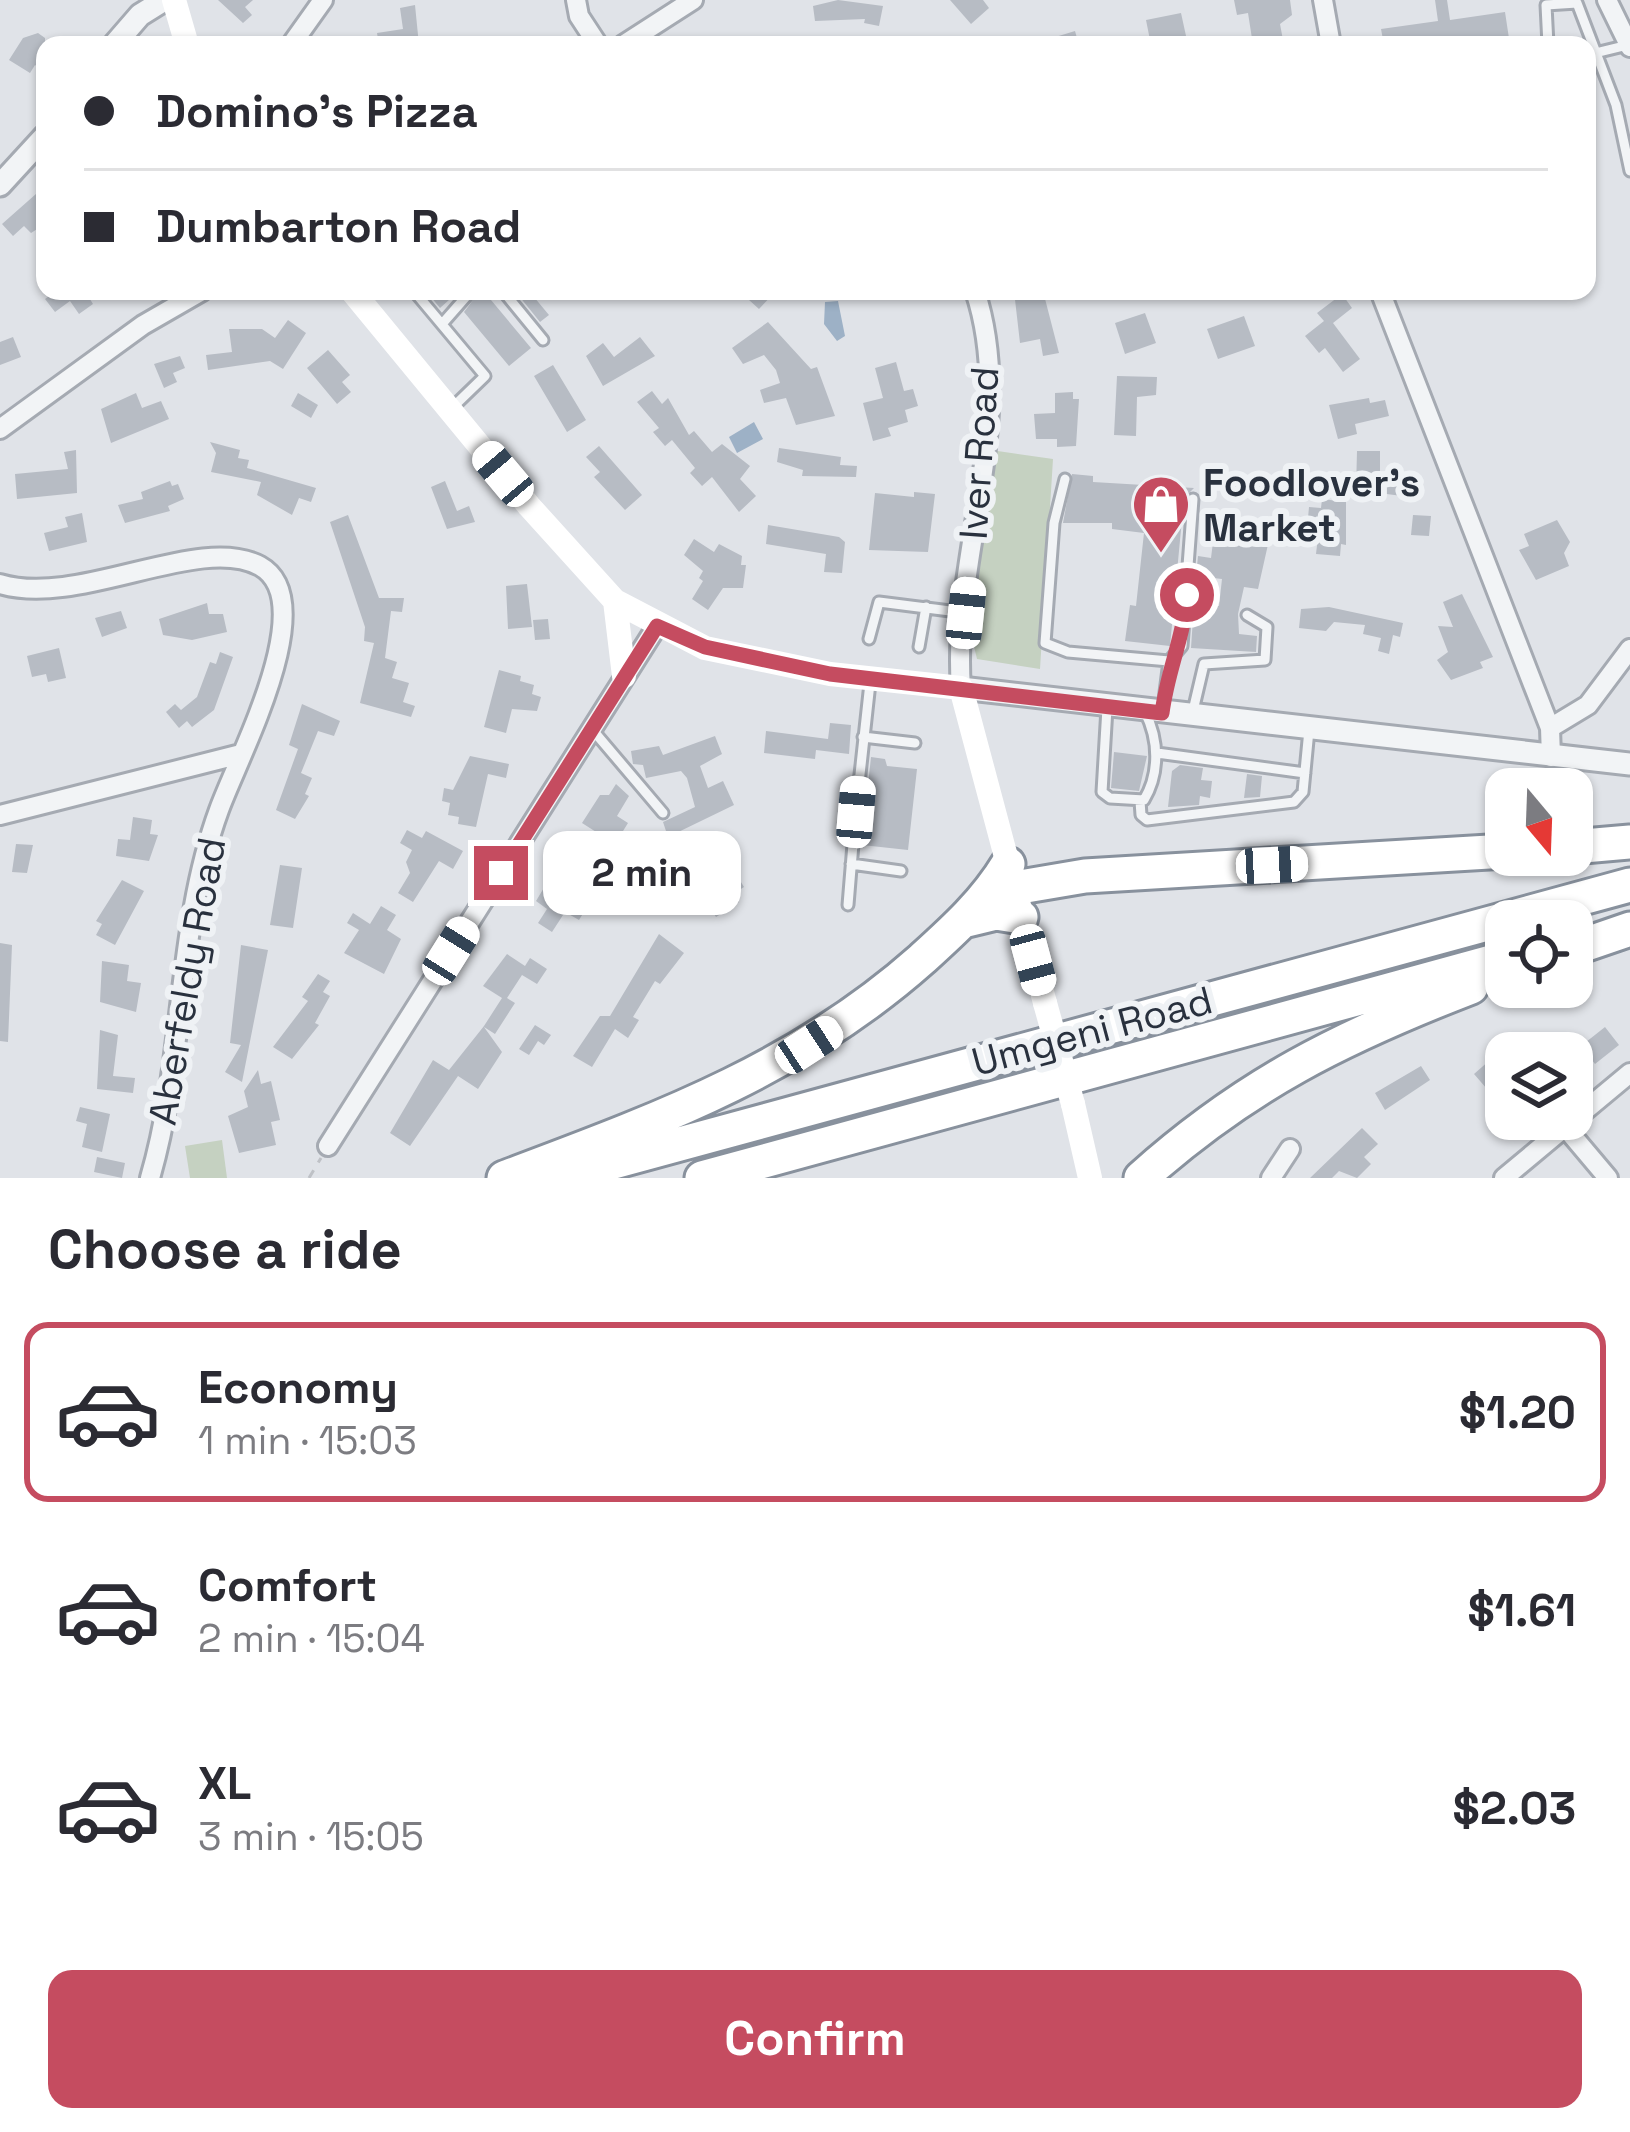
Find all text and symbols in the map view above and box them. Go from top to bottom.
text: Domino's Pizza [156,83,478,140]
text: Dumbarton Road [156,198,521,255]
street label: Iver Road [949,365,1009,541]
car [466,435,540,513]
place label: Foodlover's Market [1203,458,1420,552]
shop icon: Foodlover's Market [1130,473,1192,555]
route start [1160,568,1214,622]
car [944,575,988,651]
north arrow [1485,768,1593,876]
map controls [1485,768,1593,1140]
car [835,775,877,849]
callout: 2 min [543,831,741,915]
street label: Aberfeldy Road [138,833,236,1129]
car [1235,845,1309,885]
route end [474,846,528,900]
text: 2 min [592,848,692,897]
button: locate [1485,900,1593,1008]
car [417,911,485,991]
car [1006,921,1060,999]
street label: Umgeni Road [966,975,1218,1087]
car [769,1010,849,1080]
button: layers [1485,1032,1593,1140]
text: Choose a ride [48,1215,402,1284]
icon: car [54,1358,162,1466]
text: Economy [198,1359,398,1416]
text: $1.20 [1459,1384,1576,1441]
text: 1 min · 15:03 [198,1416,417,1465]
icon: car [54,1556,162,1664]
text: Comfort [198,1557,377,1614]
text: $1.61 [1467,1582,1576,1639]
text: 2 min · 15:04 [198,1614,425,1663]
icon: car [54,1754,162,1862]
text: XL [198,1755,251,1812]
text: $2.03 [1453,1780,1576,1837]
text: 3 min · 15:05 [198,1812,424,1861]
button: Confirm [48,1970,1582,2108]

